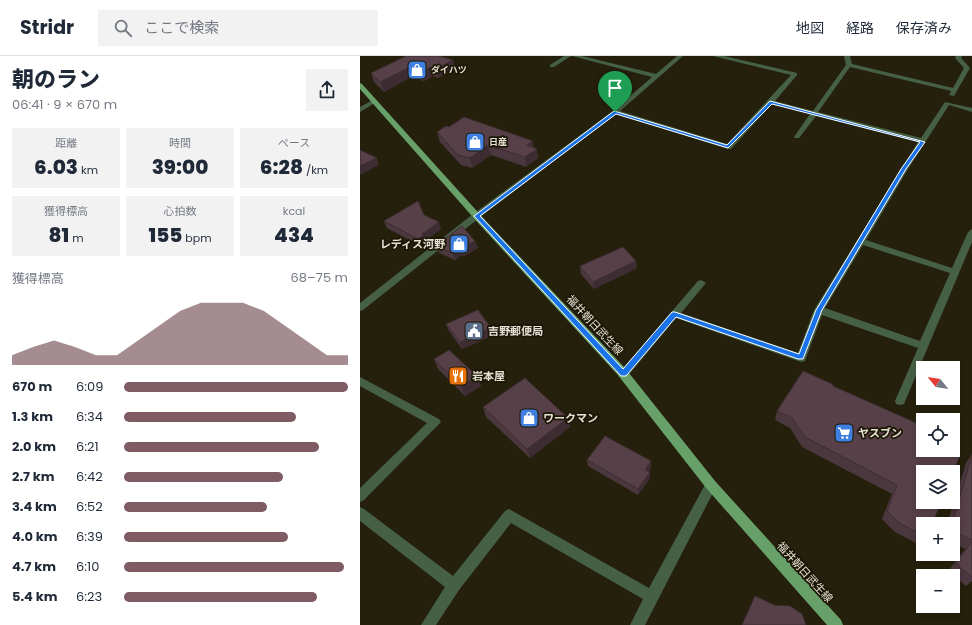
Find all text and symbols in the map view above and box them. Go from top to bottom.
search box [98,10,378,46]
text: Stridr [20,14,74,41]
icon: search [112,17,134,39]
text: ここで検索 [144,17,219,38]
text: 地図 [796,18,824,38]
text: 経路 [846,18,874,38]
text: 保存済み [896,18,952,38]
shop icon: ダイハツ [406,59,428,81]
text: 朝のラン [12,64,100,95]
place label: ダイハツ [431,64,467,76]
button: share [306,69,348,111]
pin [598,71,632,112]
icon: arrive [604,77,626,99]
text: 06:41 · 9 × 670 m [12,95,117,114]
shop icon: 日産 [464,131,486,153]
text: 距離 [55,135,77,151]
text: 時間 [169,135,191,151]
text: ペース [278,135,310,151]
place label: 日産 [489,136,507,148]
text: 6.03 [34,153,78,181]
text: 39:00 [152,153,208,181]
text: 6:28 [260,153,303,181]
text: km [78,162,98,178]
text: /km [303,162,328,178]
text: 獲得標高 [44,203,88,219]
text: 心拍数 [164,203,197,219]
text: kcal [283,203,305,219]
text: 81 [48,221,69,249]
text: 155 [148,221,182,249]
text: 434 [274,221,314,249]
text: m [69,230,84,246]
text: bpm [182,230,212,246]
shop icon: レディス河野 [448,233,470,255]
place label: レディス河野 [380,236,446,252]
text: 68–75 m [291,268,348,287]
text: 獲得標高 [12,269,64,288]
street label: 福井朝日武生線 [563,291,627,359]
public building icon: 吉野郵便局 [463,320,485,342]
place label: 吉野郵便局 [488,323,543,339]
north arrow [916,361,960,405]
map controls [916,361,960,613]
restaurant icon: 岩本屋 [447,365,469,387]
place label: 岩本屋 [472,368,505,384]
text: 670 m [12,377,52,396]
text: 6:09 [76,377,103,396]
text: 1.3 km [12,407,53,426]
text: 6:34 [76,407,103,426]
shop icon: ワークマン [518,407,540,429]
place label: ワークマン [543,410,598,426]
button: locate [916,413,960,457]
supermarket icon: ヤスブン [833,422,855,444]
place label: ヤスブン [858,425,902,441]
text: 2.0 km [12,437,56,456]
text: 6:21 [76,437,99,456]
button: layers [916,465,960,509]
text: 2.7 km [12,467,55,486]
text: 6:42 [76,467,103,486]
text: 3.4 km [12,497,57,516]
text: 6:52 [76,497,103,516]
button: + [916,517,960,561]
text: 4.0 km [12,527,58,546]
text: 6:39 [76,527,103,546]
street label: 福井朝日武生線 [773,538,837,606]
text: 4.7 km [12,557,56,576]
text: 6:10 [76,557,99,576]
button: − [916,569,960,613]
text: 5.4 km [12,587,57,606]
text: 6:23 [76,587,102,606]

